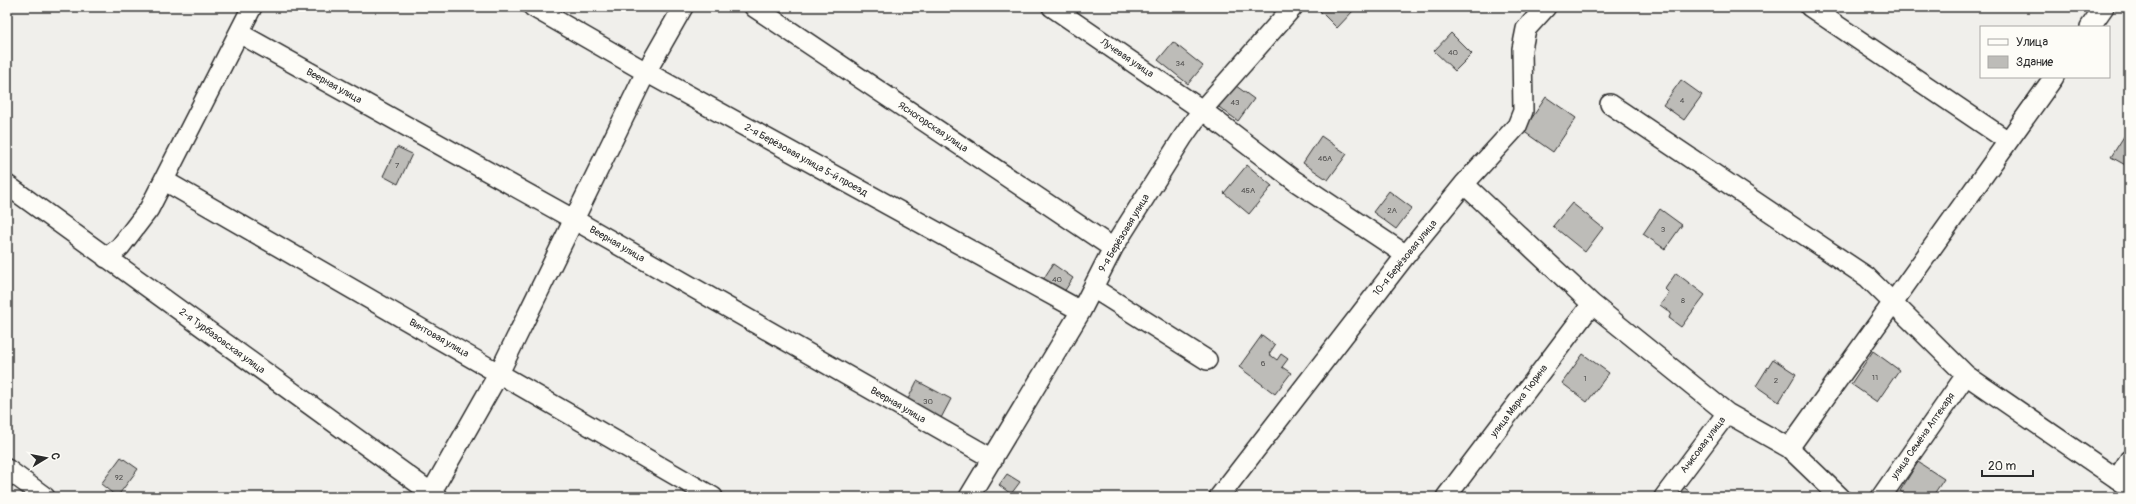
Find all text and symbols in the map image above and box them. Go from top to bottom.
legend [1980,26,2110,78]
street label: Лучевая улица [1097,35,1156,80]
text: Улица [2016,35,2048,50]
house number: 40 [1448,48,1459,57]
text: Здание [2016,55,2053,70]
house number: 34 [1175,59,1185,68]
street label: Веерная улица [304,66,364,106]
house number: 4 [1680,96,1685,105]
house number: 43 [1230,98,1240,107]
street label: Ясногорская улица [896,99,970,155]
street label: 2-я Берёзовая улица 5-й проезд [742,121,870,199]
house number: 46А [1318,154,1332,163]
house number: 7 [395,161,400,170]
house number: 45А [1241,186,1255,195]
street label: 9-я Берёзовая улица [1096,192,1152,274]
house number: 2А [1387,206,1397,215]
street label: 10-я Берёзовая улица [1371,217,1440,298]
street label: Веерная улица [587,223,647,265]
house number: 3 [1661,225,1666,234]
house number: 40 [1052,275,1063,284]
house number: 8 [1681,296,1685,305]
street label: 2-я Турбазовская улица [177,306,268,376]
street label: Винтовая улица [407,316,471,360]
house number: 6 [1261,359,1266,368]
street label: улица Марка Тюрина [1487,362,1550,440]
house number: 11 [1872,373,1878,382]
house number: 1 [1583,374,1587,383]
house number: 2 [1774,376,1779,385]
street label: Веерная улица [868,384,928,426]
street label: улица Семёна Аптекаря [1888,390,1958,482]
house number: 30 [923,397,933,406]
street label: Анисовая улица [1678,414,1728,476]
north arrow [26,438,66,478]
text: С [48,452,62,461]
scale bar [1982,452,2033,478]
text: 20 m [1988,459,2017,474]
house number: 92 [115,473,124,482]

